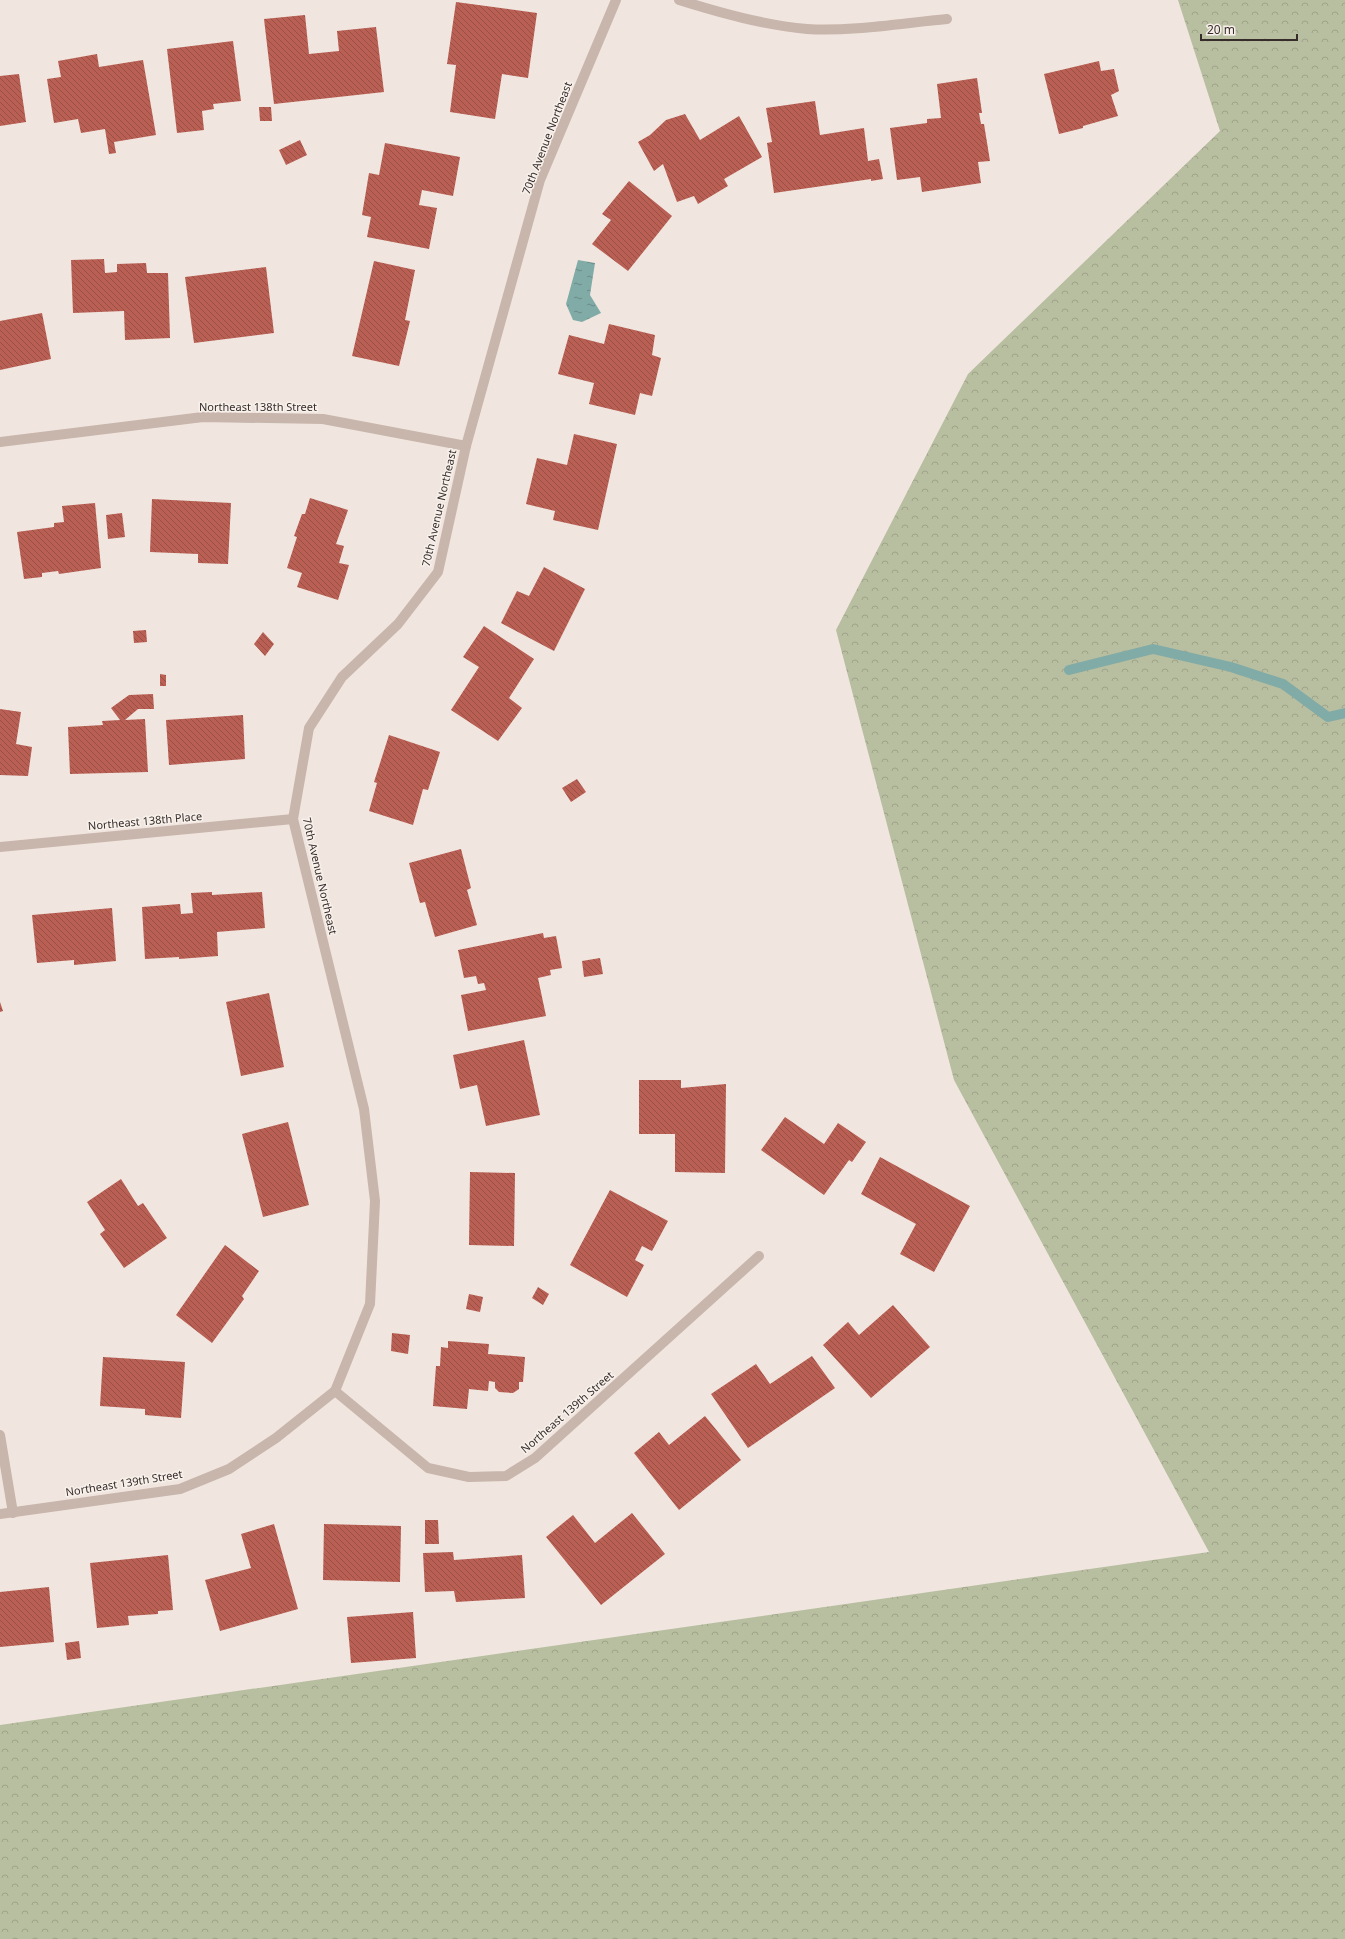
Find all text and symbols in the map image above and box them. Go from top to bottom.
scale bar [1201,16,1297,42]
text: 20 m [1207,21,1235,38]
street label: 70th Avenue Northeast [518,79,575,196]
street label: Northeast 138th Street [199,399,317,414]
street label: 70th Avenue Northeast [418,448,459,568]
street label: Northeast 138th Place [87,808,203,833]
street label: 70th Avenue Northeast [300,816,341,936]
street label: Northeast 139th Street [517,1367,616,1456]
street label: Northeast 139th Street [64,1466,183,1499]

